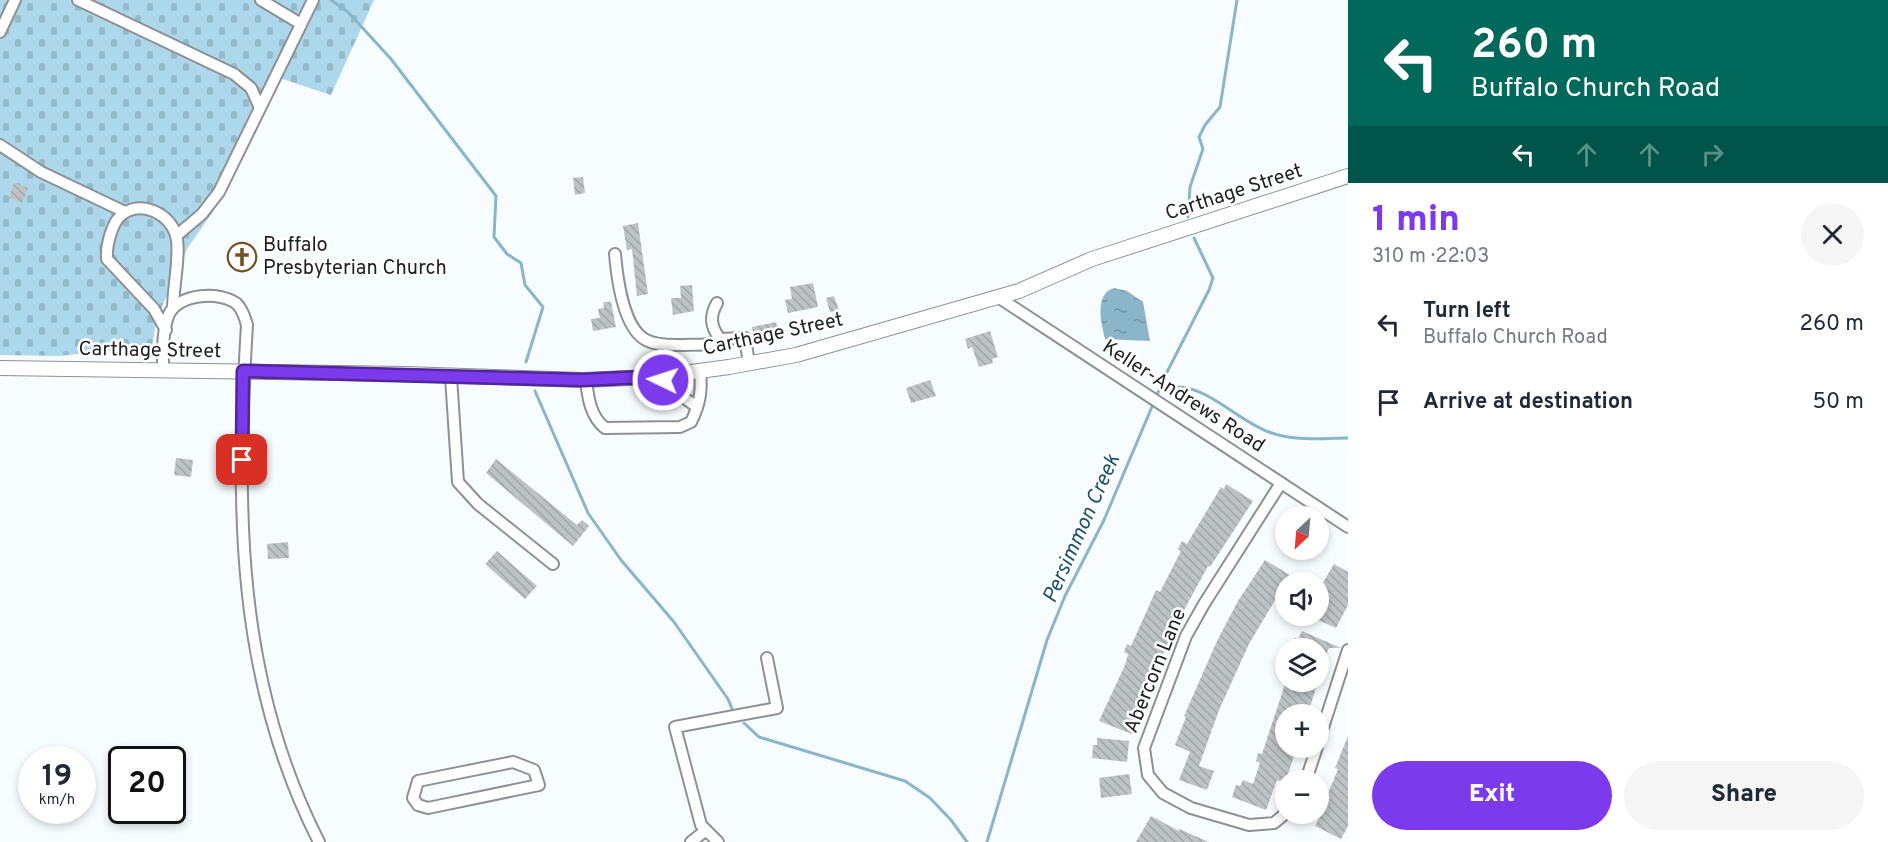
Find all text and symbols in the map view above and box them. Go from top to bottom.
text: 260 m [1471,20,1597,73]
icon: left [1372,24,1450,102]
text: Buffalo Church Road [1471,72,1720,106]
icon: left [1507,138,1540,171]
icon: ahead [1570,138,1603,171]
icon: ahead [1633,138,1666,171]
icon: right [1696,138,1729,171]
street label: Carthage Street [1162,159,1306,227]
text: 1 min [1372,198,1460,244]
button: close [1801,203,1864,266]
place label: Buffalo Presbyterian Church [263,233,447,282]
church icon: Buffalo Presbyterian Church [226,241,258,273]
text: 310 m · 22:03 [1372,244,1489,270]
text: Turn left [1423,298,1511,325]
street label: Carthage Street [700,307,846,363]
icon: left [1372,308,1405,341]
text: 260 m [1799,311,1864,338]
text: Buffalo Church Road [1423,325,1608,351]
street label: Keller-Andrews Road [1097,335,1269,459]
street label: Carthage Street [78,337,222,365]
position arrow [631,348,695,412]
icon: arrive [1372,386,1405,419]
text: Arrive at destination [1423,389,1633,416]
text: 50 m [1812,389,1864,416]
pin [216,434,267,485]
icon: arrive [225,443,258,476]
water label: Persimmon Creek [1037,450,1127,608]
north arrow [1275,506,1329,560]
map controls [1275,506,1329,824]
button: sound [1275,572,1329,626]
street label: Abercorn Lane [1119,605,1193,737]
button: layers [1275,638,1329,692]
button: + [1275,704,1329,758]
speed limit sign: 20 [108,746,186,824]
text: 19 [42,759,72,796]
button: Exit [1372,761,1612,830]
button: Share [1624,761,1864,830]
button: − [1275,770,1329,824]
text: km/h [39,791,75,810]

